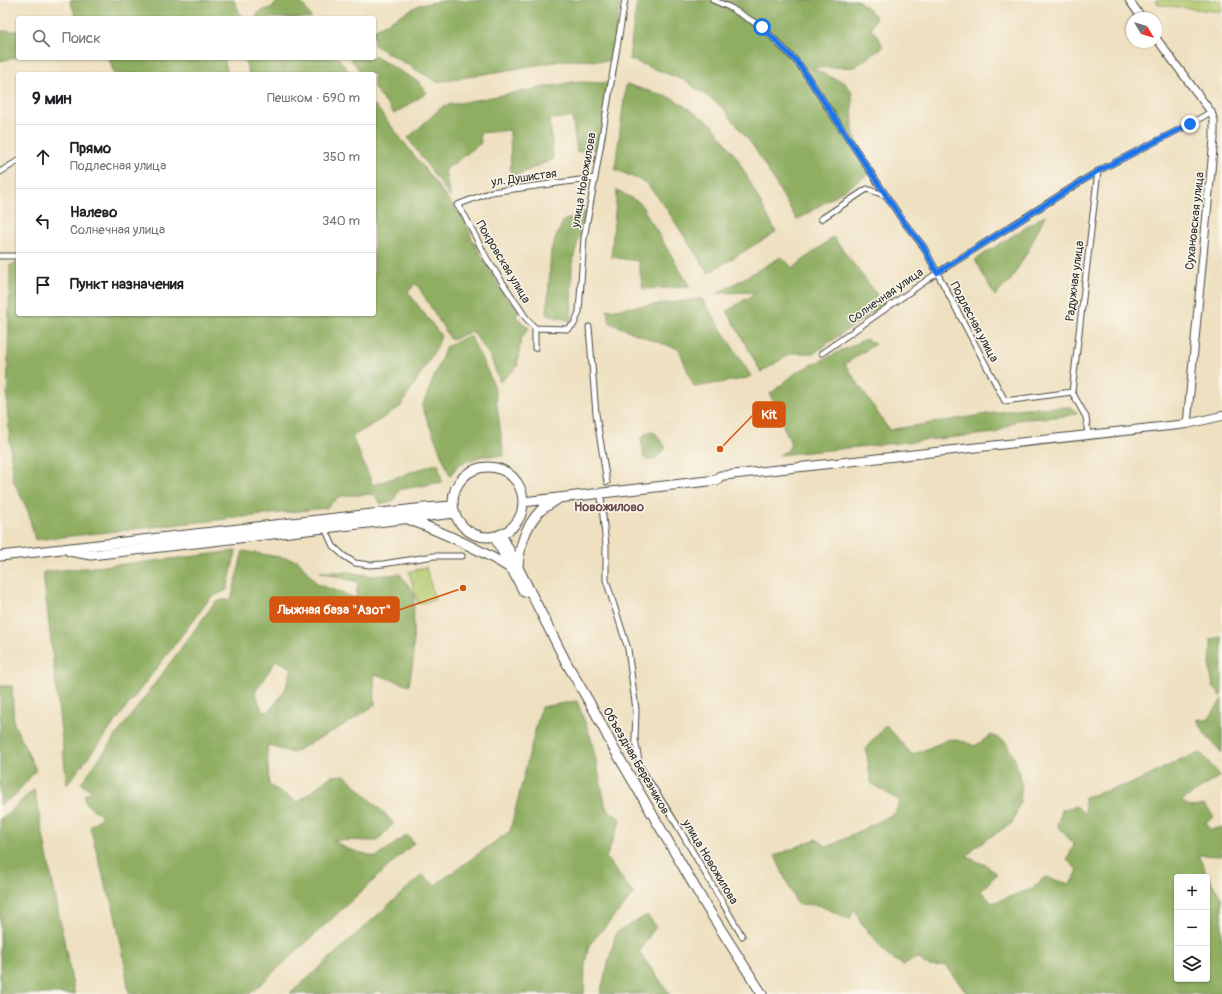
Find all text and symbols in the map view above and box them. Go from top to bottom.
north arrow [1126,12,1162,48]
search box [16,16,376,60]
route start [753,18,771,36]
icon: search [30,27,52,49]
text: Поиск [62,29,101,48]
text: 9 мин [32,88,72,109]
text: Пешком · 690 m [267,90,360,106]
route end [1181,115,1199,133]
street label: улица Новожилова [568,131,600,230]
text: Прямо [70,139,111,158]
icon: ahead [32,146,54,168]
text: 350 m [322,149,360,165]
text: Подлесная улица [70,158,166,174]
street label: ул. Душистая [489,166,558,190]
street label: Сухановская улица [1182,171,1208,271]
text: Налево [70,203,117,222]
icon: left [32,210,54,232]
text: 340 m [322,213,360,229]
street label: Покровская улица [472,218,534,306]
text: Солнечная улица [70,222,165,238]
street label: Радужная улица [1063,239,1087,322]
street label: Солнечная улица [846,264,927,327]
icon: arrive [32,274,54,296]
text: Пункт назначения [70,275,184,294]
street label: Подлесная улица [947,279,1002,365]
callout: Kit [753,402,785,427]
text: Kit [761,407,777,423]
district label: Новожилово [574,499,644,515]
callout: Лыжная база "Азот" [270,597,399,622]
text: Лыжная база "Азот" [276,602,391,618]
street label: Объездная Березников [599,705,673,817]
street label: улица Новожилова [678,816,741,907]
map controls [1174,874,1210,982]
button: + [1174,874,1210,910]
button: − [1174,910,1210,946]
button: layers [1174,946,1210,982]

